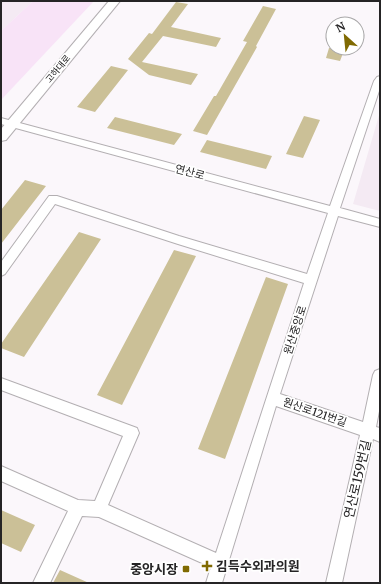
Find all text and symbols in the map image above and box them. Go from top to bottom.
north arrow [325,16,365,56]
text: N [333,19,348,35]
street label: 고하대로 [43,52,72,85]
street label: 연산로 [174,161,206,183]
street label: 원산중앙로 [281,304,309,356]
street label: 원산로121번길 [281,395,349,429]
street label: 연산로159번길 [340,438,375,520]
place label: 김득수외과의원 [216,558,300,575]
marker: 김득수외과의원 [201,560,213,572]
place label: 중앙시장 [130,561,178,578]
marker: 중앙시장 [181,564,191,574]

